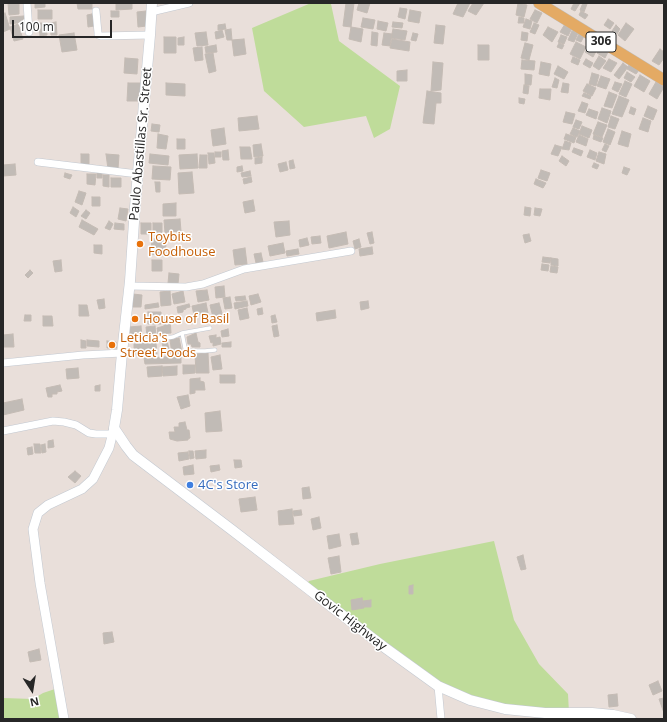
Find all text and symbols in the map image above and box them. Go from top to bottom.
scale bar [14,12,114,38]
text: 100 m [19,18,54,35]
road number: 306 [586,32,616,52]
street label: Paulo Abastillas Sr. Street [127,67,155,221]
place label: Toybits Foodhouse [148,229,216,260]
marker: Toybits Foodhouse [135,239,145,249]
place label: House of Basil [143,311,229,327]
marker: House of Basil [130,314,140,324]
place label: Leticia's Street Foods [120,330,196,361]
marker: Leticia's Street Foods [107,340,117,350]
place label: 4C's Store [198,477,258,493]
marker: 4C's Store [185,480,195,490]
street label: Govic Highway [310,588,390,654]
north arrow [12,670,52,710]
text: N [29,694,41,710]

